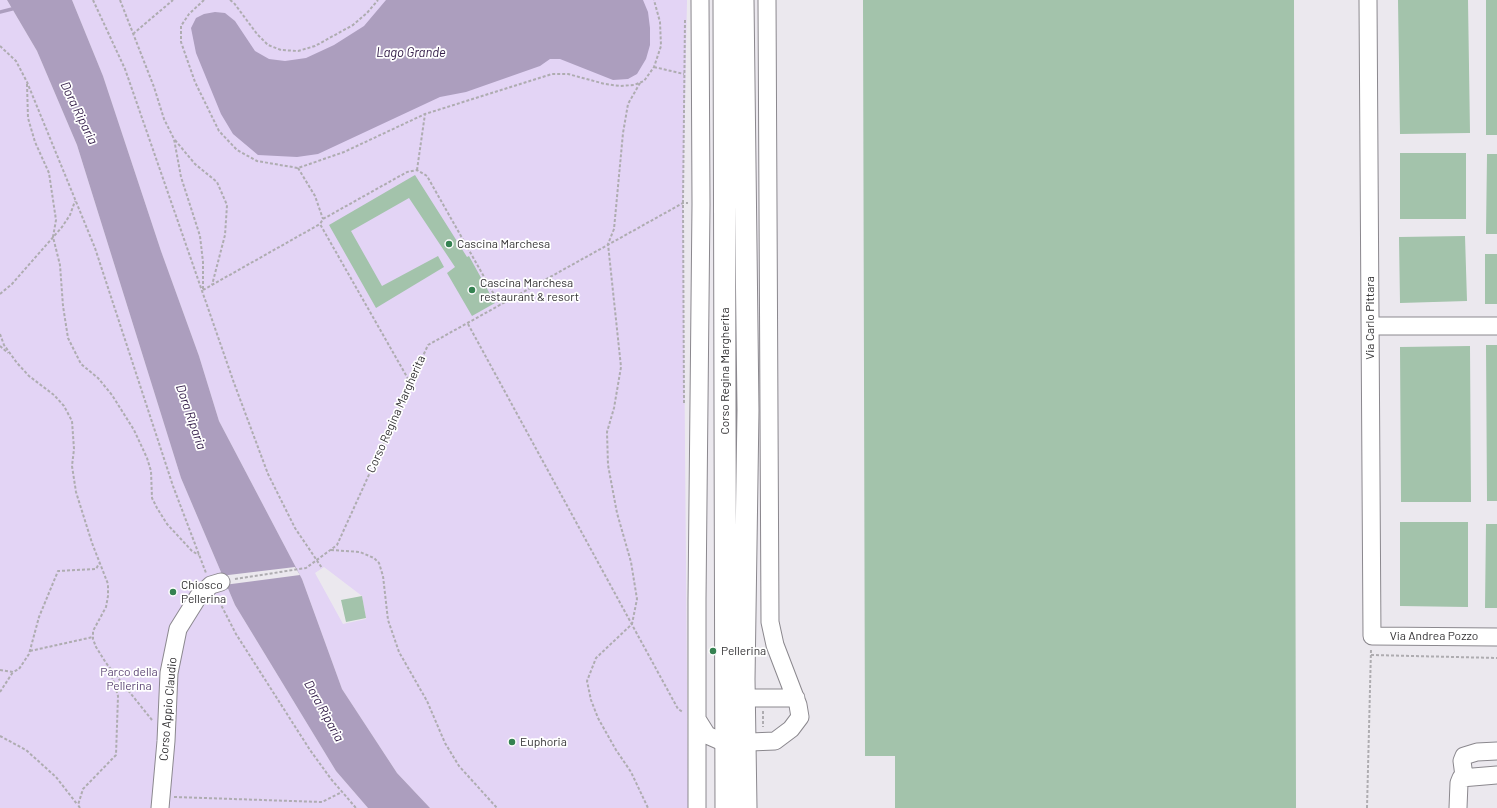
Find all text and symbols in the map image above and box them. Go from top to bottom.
water label: Lago Grande [376,45,446,61]
water label: Dora Riparia [57,79,101,147]
place label: Cascina Marchesa [457,237,550,251]
marker: Cascina Marchesa [444,239,454,249]
place label: Cascina Marchesa restaurant & resort [480,276,579,304]
street label: Via Carlo Pittara [1363,276,1377,360]
marker: Cascina Marchesa restaurant & resort [467,285,477,295]
street label: Corso Regina Margherita [718,307,732,435]
street label: Corso Regina Margherita [364,353,428,475]
water label: Dora Riparia [173,382,209,452]
place label: Chiosco Pellerina [181,578,226,606]
marker: Chiosco Pellerina [168,587,178,597]
street label: Via Andrea Pozzo [1390,629,1478,643]
place label: Pellerina [721,644,766,658]
marker: Pellerina [708,646,718,656]
street label: Corso Appio Claudio [156,656,180,762]
park label: Parco della Pellerina [100,665,158,693]
water label: Dora Riparia [301,677,347,745]
place label: Euphoria [520,735,567,749]
marker: Euphoria [507,737,517,747]

